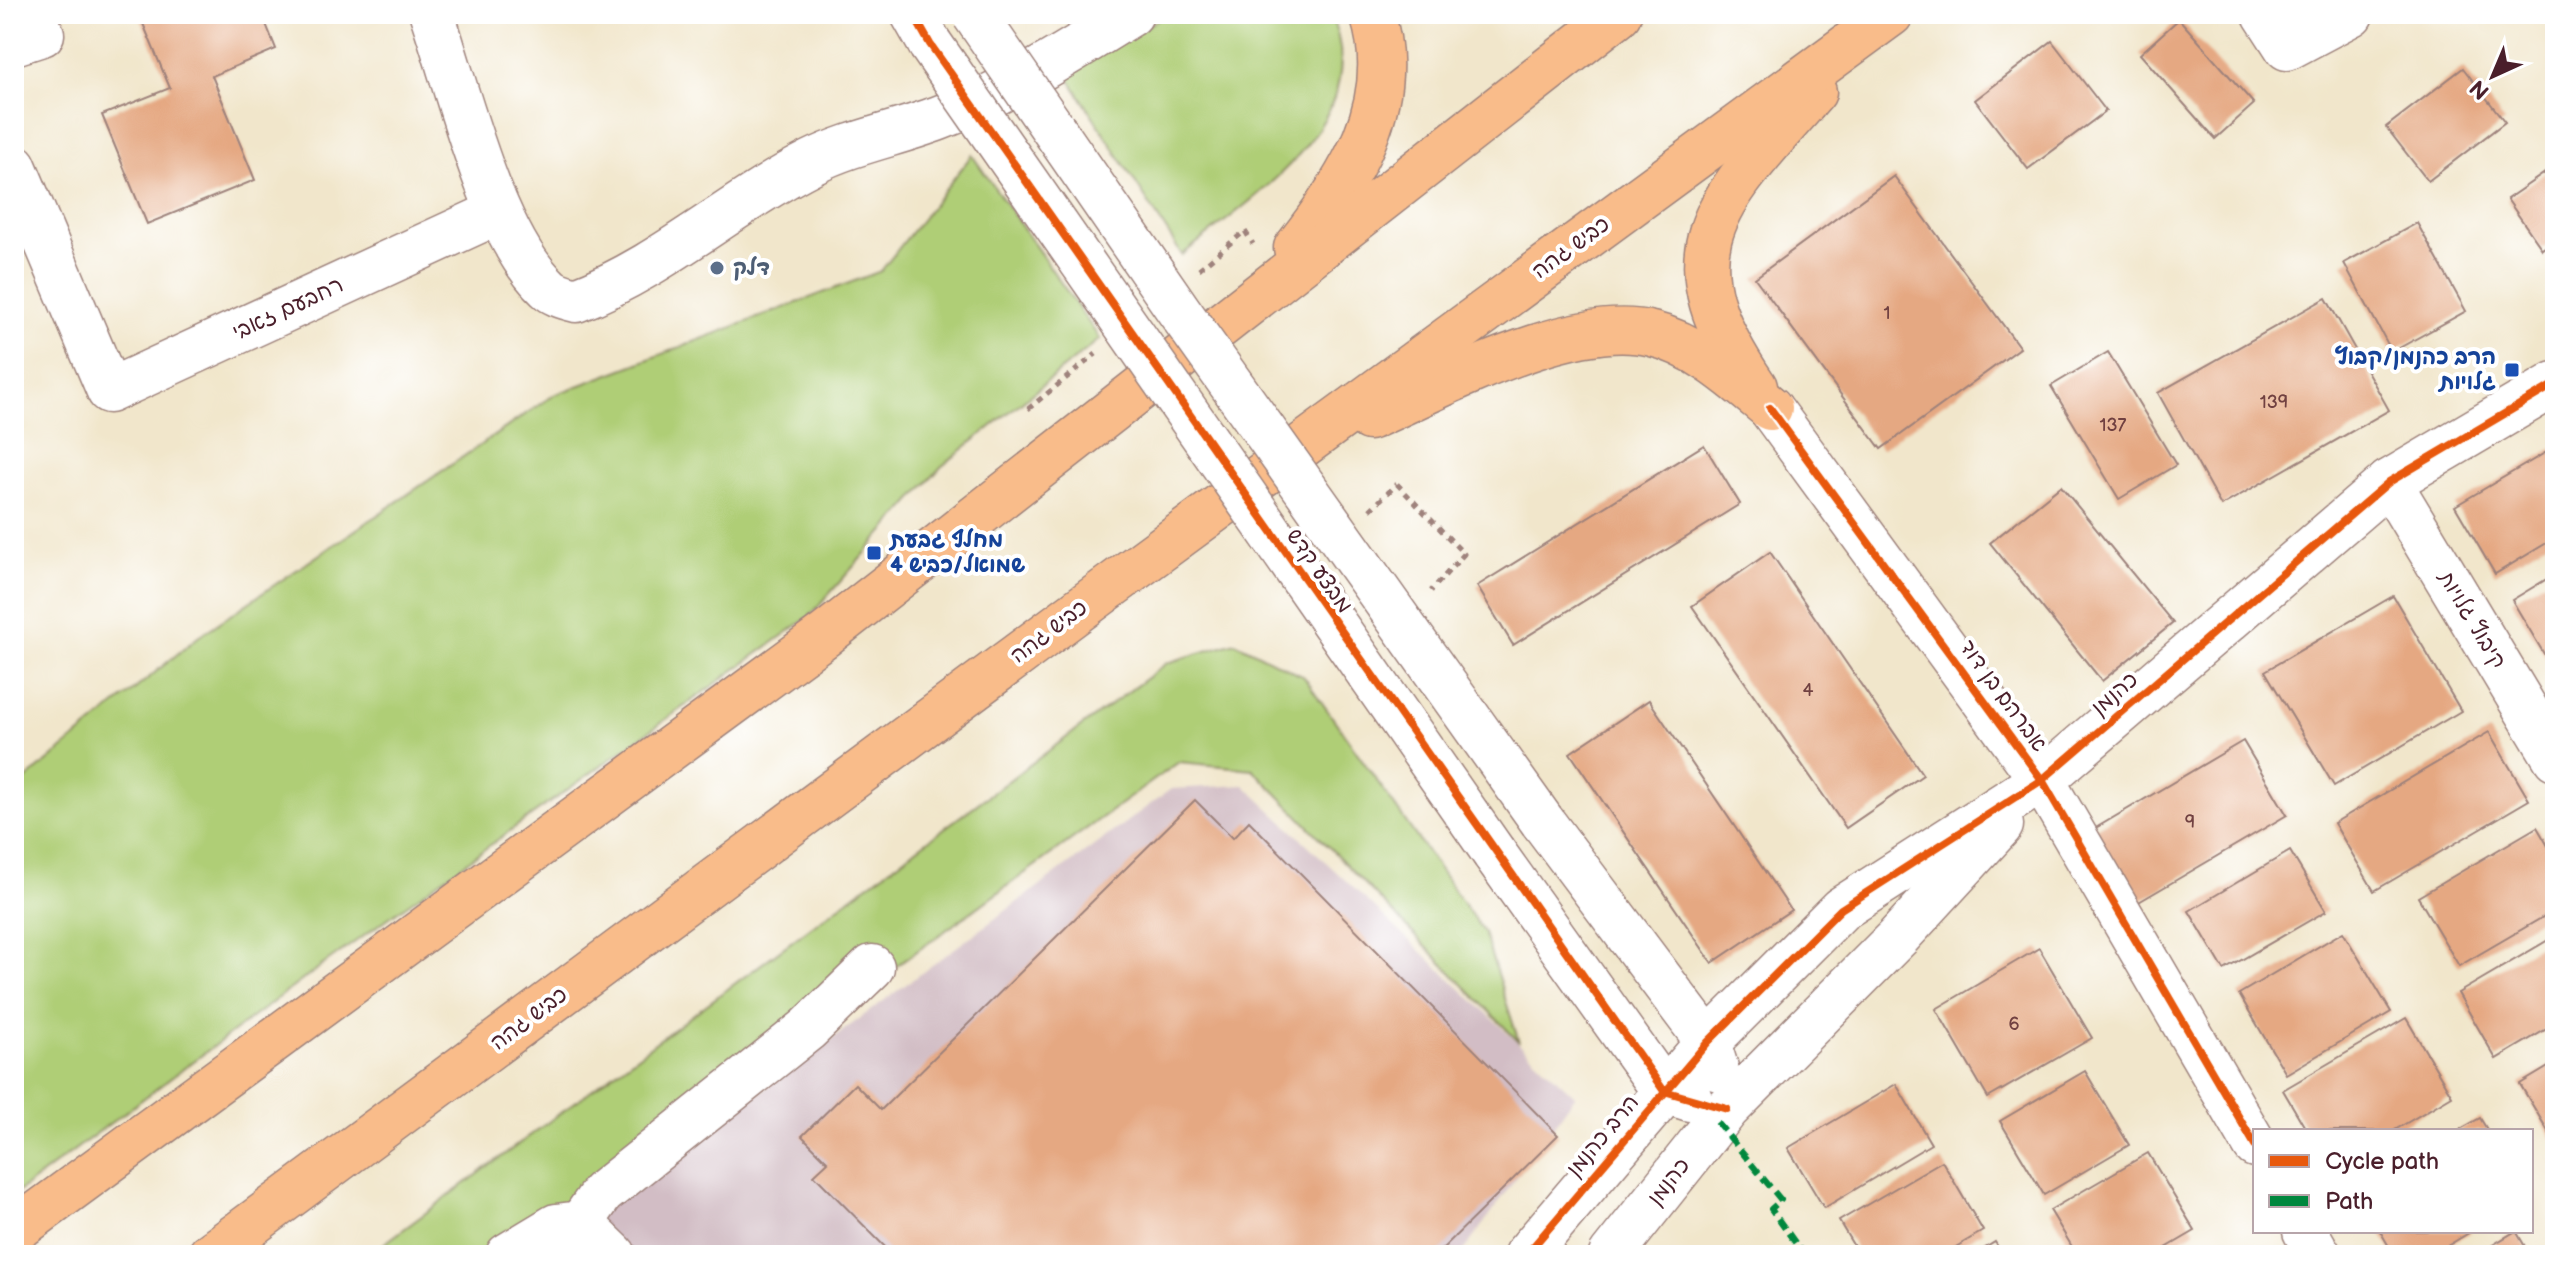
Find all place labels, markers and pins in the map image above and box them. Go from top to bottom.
place label: דלק [733,255,770,282]
marker: דלק [708,259,726,277]
place label: הרב כהנמן/קבוץ גלויות [2335,344,2496,396]
marker: הרב כהנמן/קבוץ גלויות [2503,361,2521,379]
place label: מחלף גבעת שמואל/כביש 4 [888,527,1025,579]
marker: מחלף גבעת שמואל/כביש 4 [865,544,883,562]

